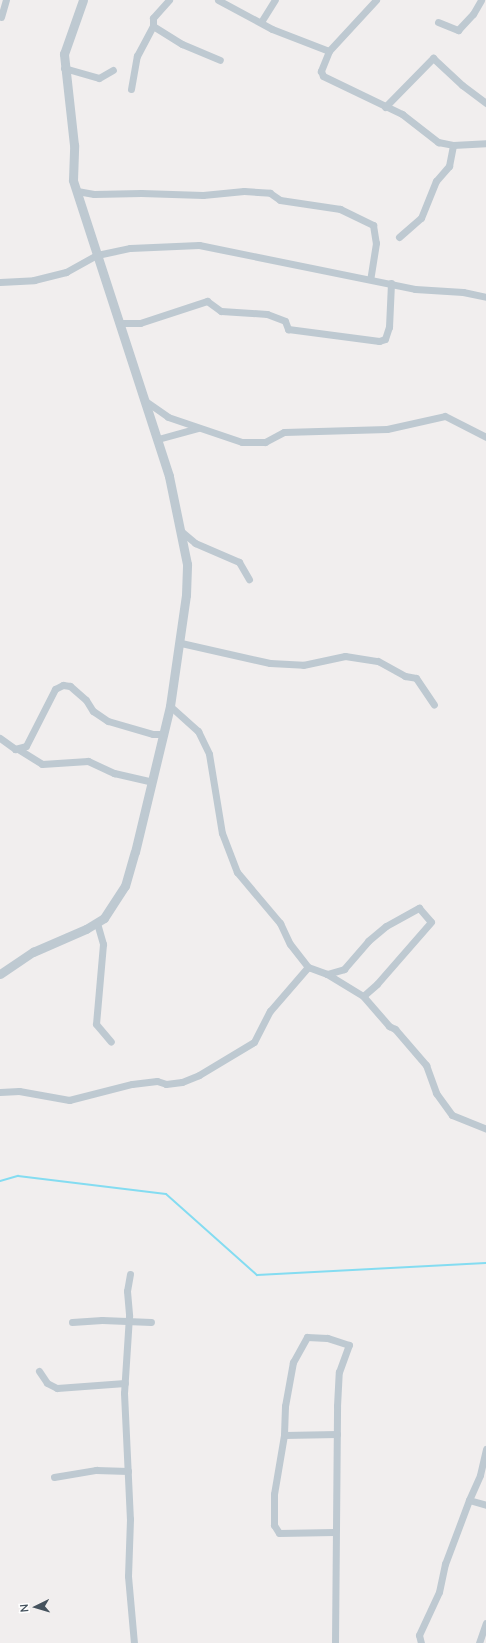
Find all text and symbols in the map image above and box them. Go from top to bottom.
north arrow [16,1587,56,1627]
text: N [17,1603,30,1613]

